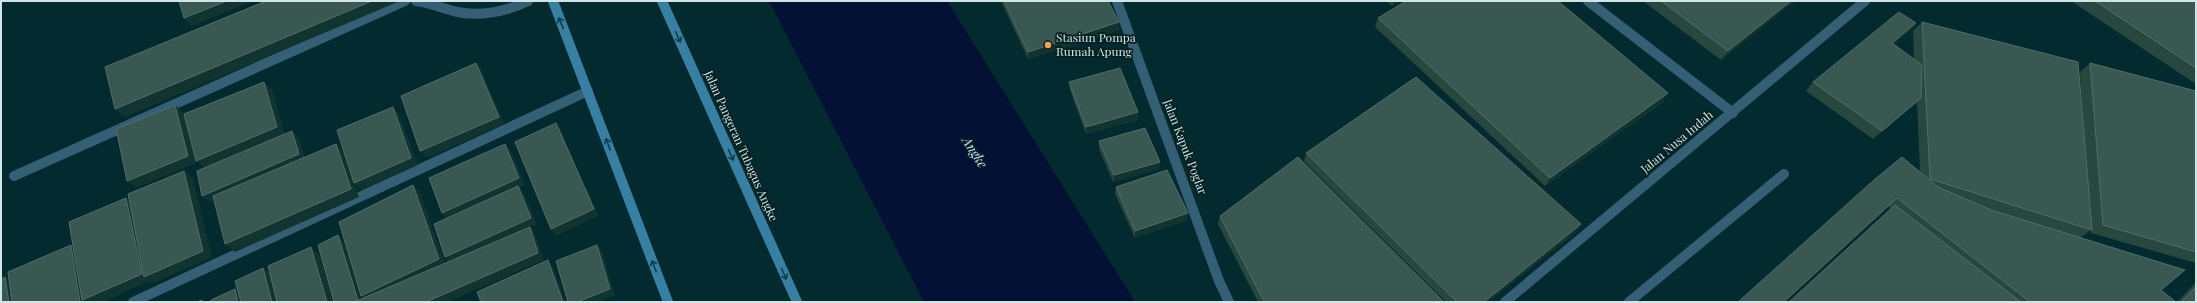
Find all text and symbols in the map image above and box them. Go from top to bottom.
one-way arrow [557,17,565,29]
place label: Stasiun Pompa Rumah Apung [1056,29,1136,59]
one-way arrow [675,30,682,42]
marker: Stasiun Pompa Rumah Apung [1043,40,1053,50]
street label: Jalan Pangeran Tubagus Angke [701,67,782,224]
street label: Jalan Kapuk Poglar [1160,96,1212,197]
street label: Jalan Nusa Indah [1636,106,1716,177]
water label: Angke [958,131,992,171]
one-way arrow [604,138,612,150]
one-way arrow [728,149,735,161]
one-way arrow [650,260,658,272]
one-way arrow [781,267,788,279]

